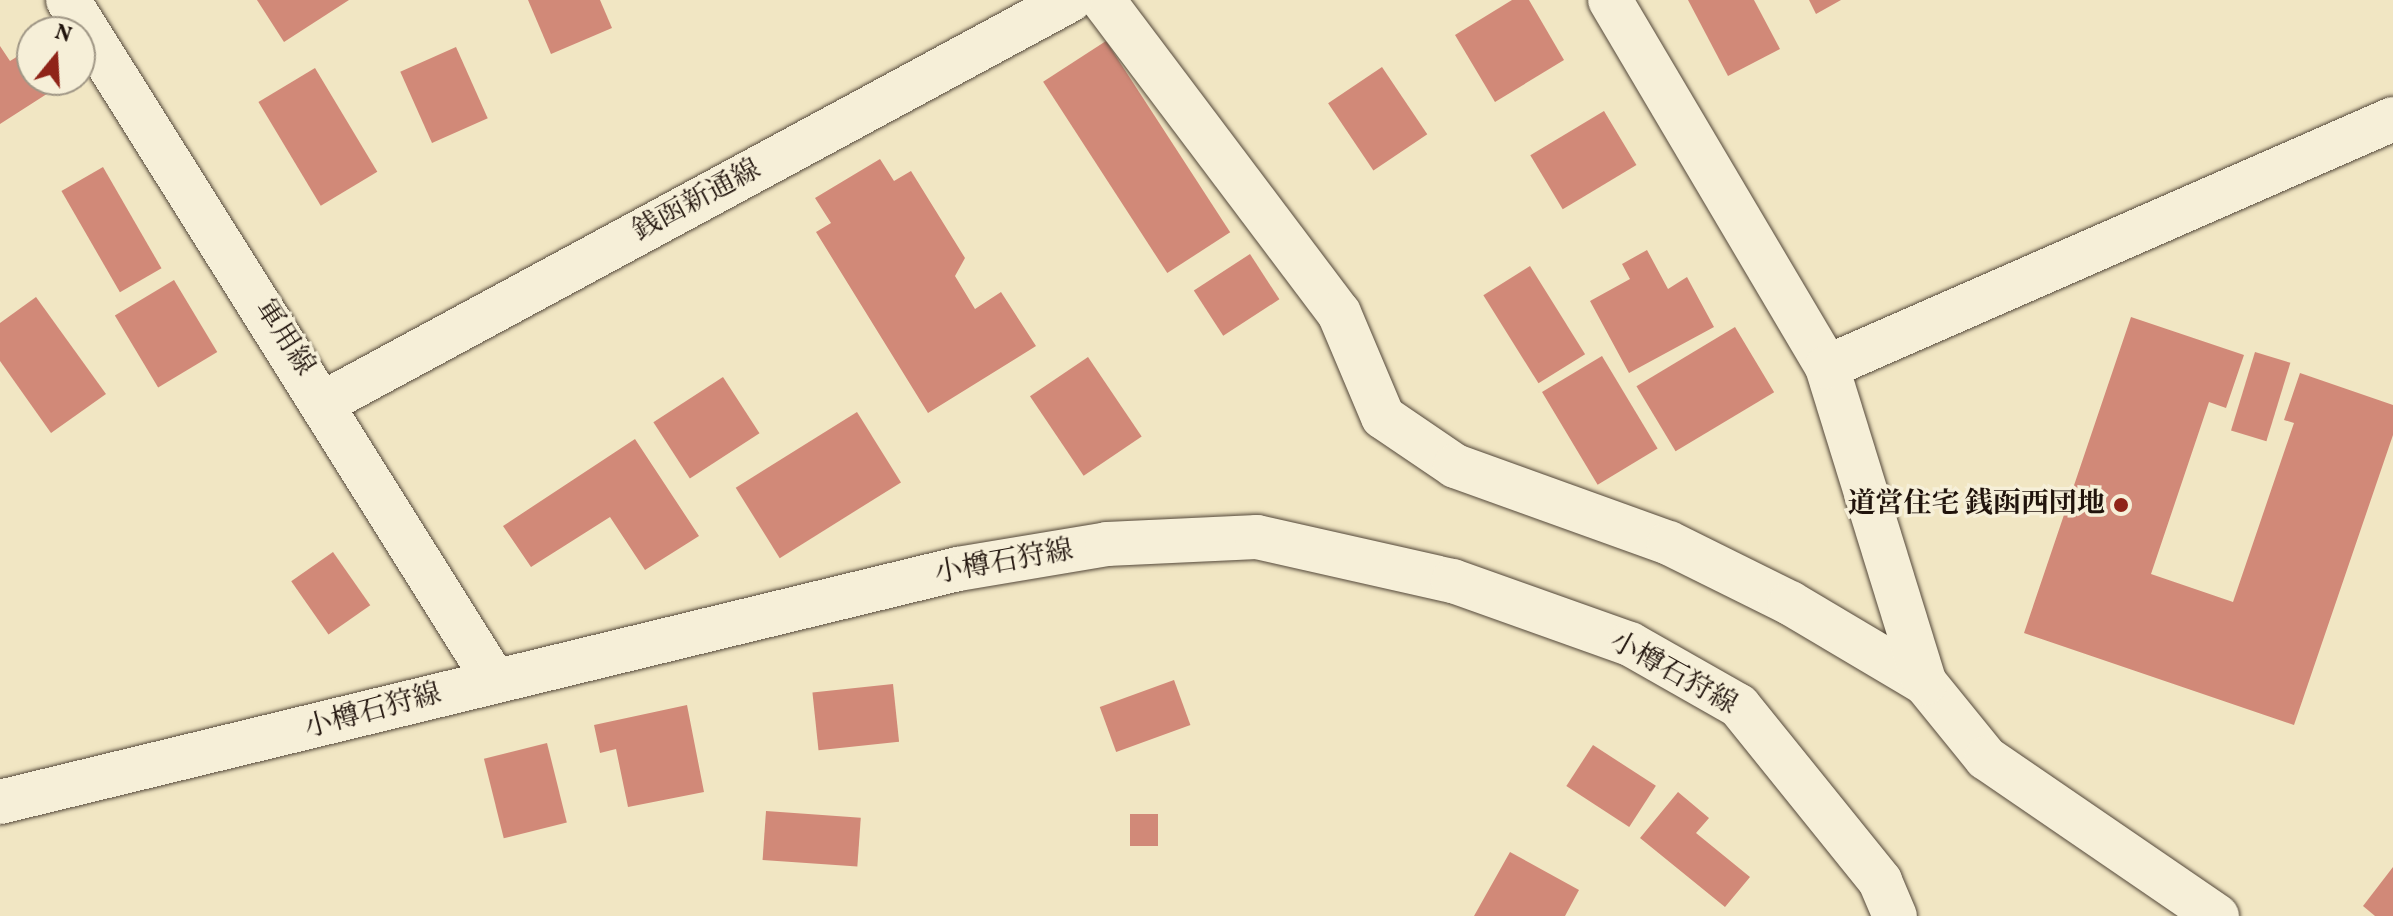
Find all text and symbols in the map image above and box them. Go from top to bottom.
north arrow [16,16,96,96]
text: N [51,17,75,52]
street label: 銭函新通線 [627,153,767,249]
street label: 軍用線 [247,294,321,382]
place label: 道営住宅 銭函西団地 [1847,488,2105,522]
marker: 道営住宅 銭函西団地 [2112,496,2130,514]
street label: 小樽石狩線 [932,534,1076,592]
street label: 小樽石狩線 [1604,625,1742,723]
street label: 小樽石狩線 [301,678,445,746]

